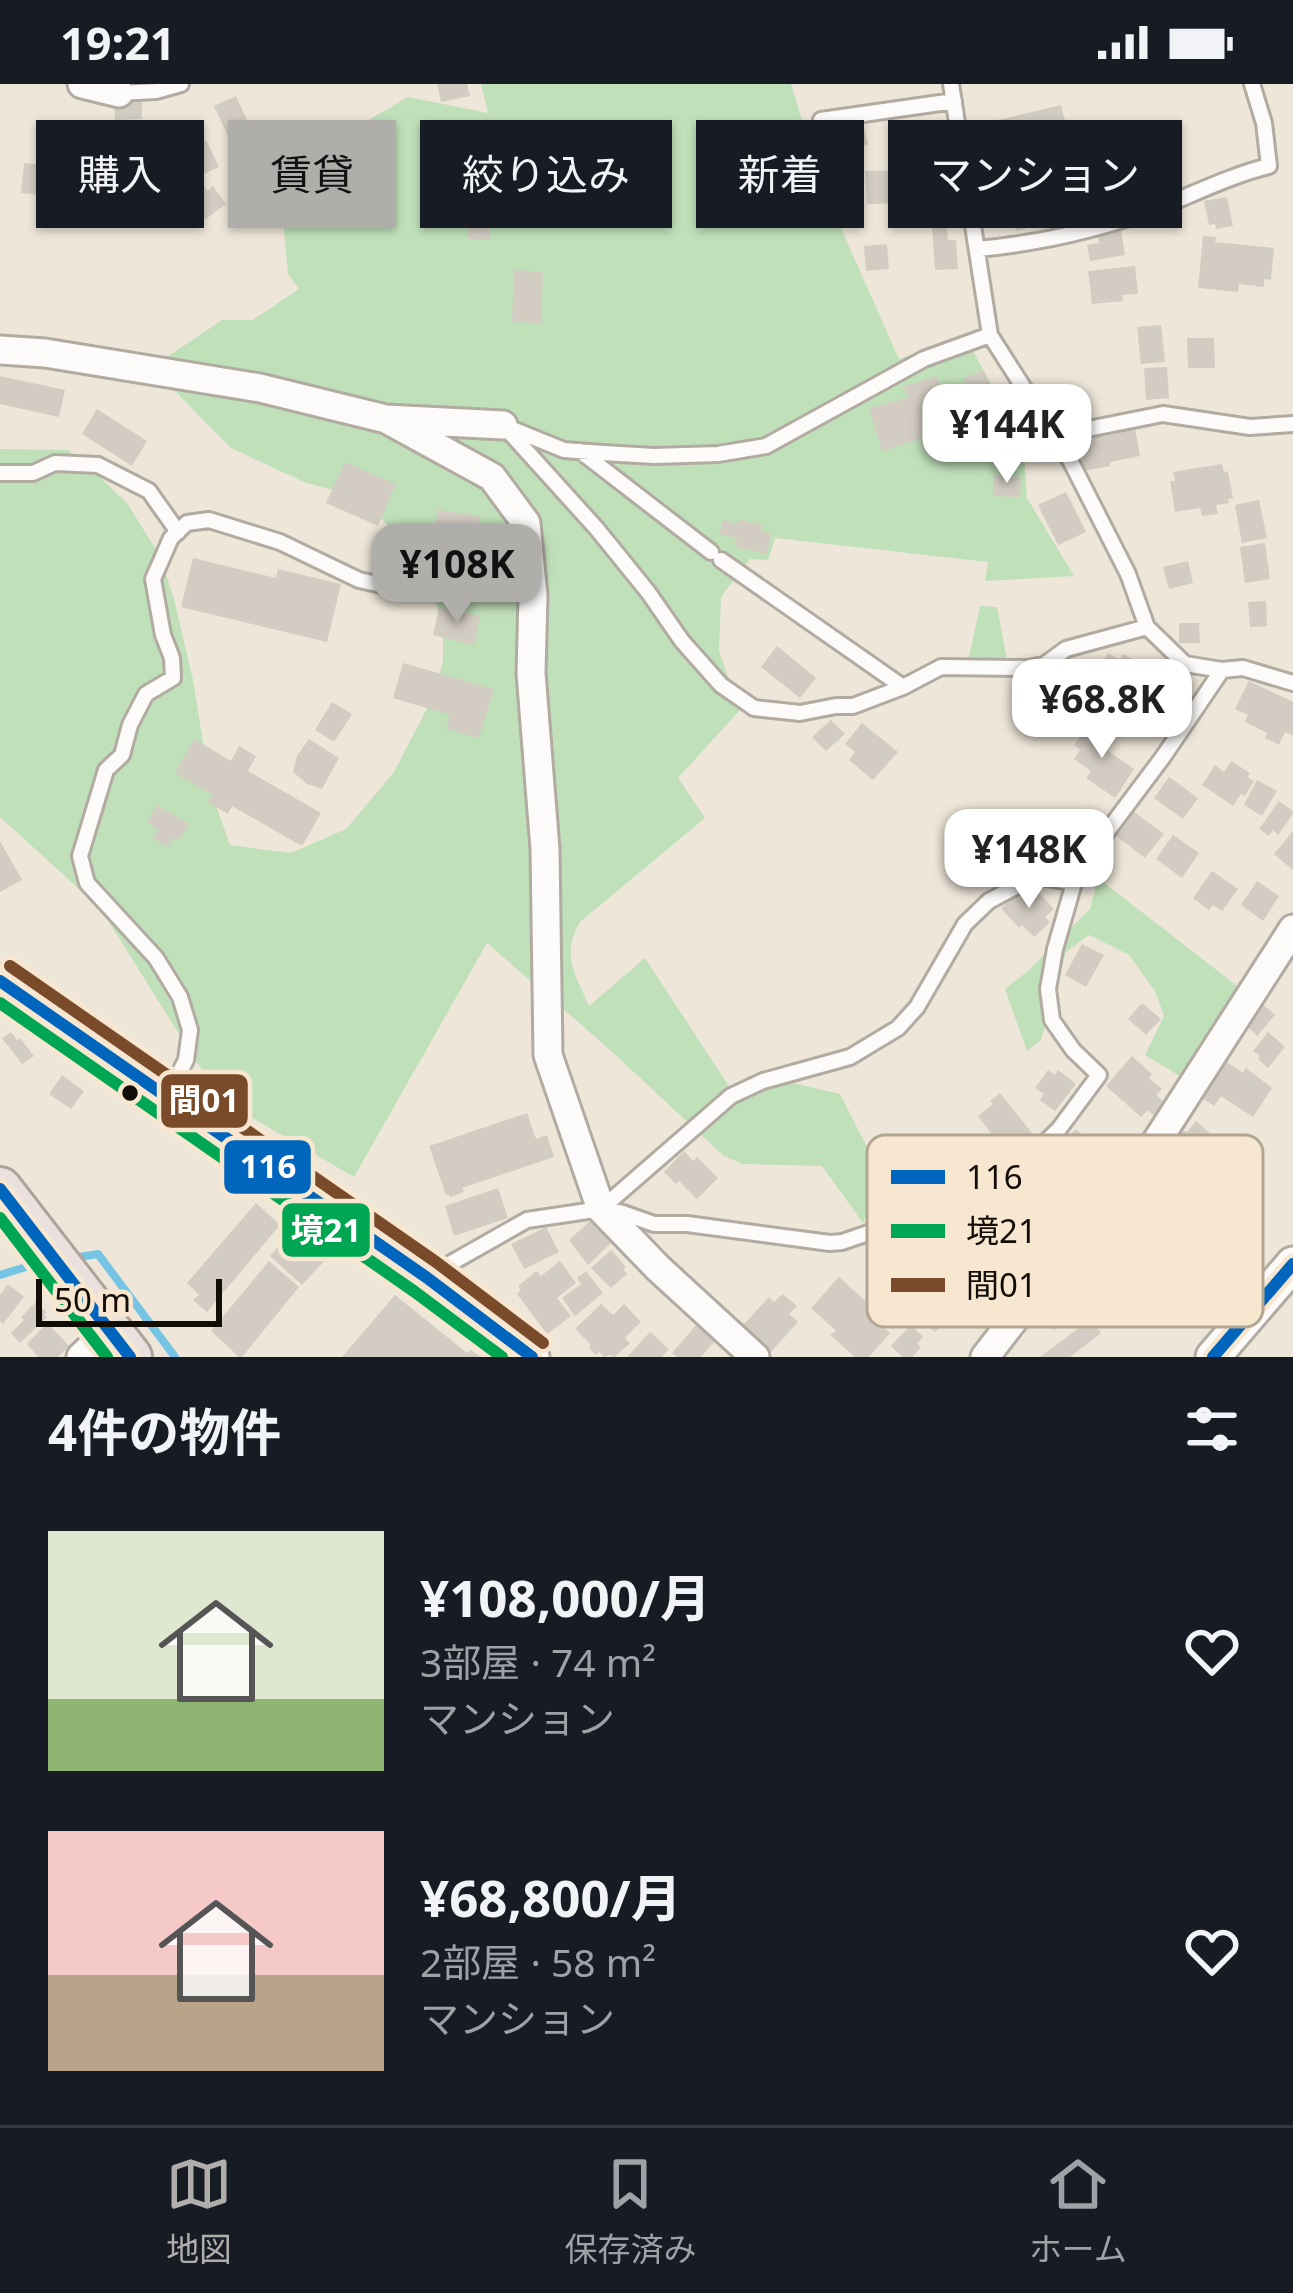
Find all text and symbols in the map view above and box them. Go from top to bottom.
text: 19:21 [60,12,176,73]
chip: 購入 [36,120,204,228]
chip: 賃貸 [228,120,396,228]
chip: 絞り込み [420,120,672,228]
chip: 新着 [696,120,864,228]
chip: マンション [888,120,1182,228]
pin: ¥144K [923,384,1091,486]
text: ¥144K [949,396,1065,449]
pin: ¥108K [373,524,541,626]
text: ¥108K [399,536,515,589]
pin: ¥68.8K [1004,659,1200,761]
text: ¥68.8K [1039,671,1165,724]
pin: ¥148K [945,809,1113,911]
text: ¥148K [971,821,1087,874]
line badge: 間01 [159,1072,250,1130]
text: 間01 [169,1077,239,1122]
unlabelled marker [119,1082,141,1104]
legend [867,1135,1263,1327]
line badge: 116 [222,1138,313,1196]
text: 116 [240,1143,296,1188]
text: 116 [966,1154,1023,1199]
line badge: 境21 [280,1201,372,1259]
text: 境21 [291,1207,361,1252]
text: 境21 [966,1208,1037,1253]
text: 間01 [966,1262,1037,1307]
scale bar [36,1273,222,1326]
text: 50 m [54,1277,131,1322]
text: 4件の物件 [48,1396,281,1466]
icon: filters [1179,1396,1245,1462]
text: ¥108,000/月 [420,1562,711,1632]
icon: home [144,1579,288,1723]
icon: heart [1179,1618,1245,1684]
text: 3部屋 · 74 m² [420,1635,656,1688]
text: マンション [420,1691,615,1744]
text: ¥68,800/月 [420,1862,682,1932]
icon: home [144,1879,288,2023]
icon: heart [1179,1918,1245,1984]
text: 2部屋 · 58 m² [420,1935,656,1988]
text: マンション [420,1991,615,2044]
tab: 地図 [166,2151,232,2271]
tab: 保存済み [564,2151,696,2271]
tab: ホーム [1029,2151,1127,2271]

